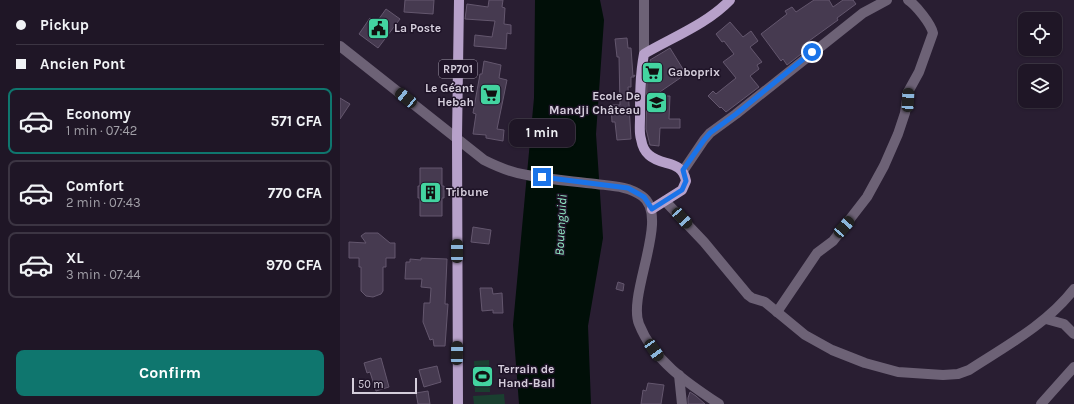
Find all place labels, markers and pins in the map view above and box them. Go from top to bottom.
public building icon: La Poste [365,15,391,41]
place label: La Poste [394,21,441,35]
supermarket icon: Gaboprix [640,59,666,85]
place label: Gaboprix [668,65,720,79]
place label: Le Géant Hebah [425,81,474,109]
supermarket icon: Le Géant Hebah [477,82,503,108]
place label: Ecole De Mandji Château [549,89,640,117]
school or university icon: Ecole De Mandji Château [643,90,669,116]
building icon: Tribune [418,179,444,205]
place label: Tribune [446,185,489,199]
place label: Terrain de Hand-Ball [498,362,555,390]
sports icon: Terrain de Hand-Ball [469,363,495,389]

